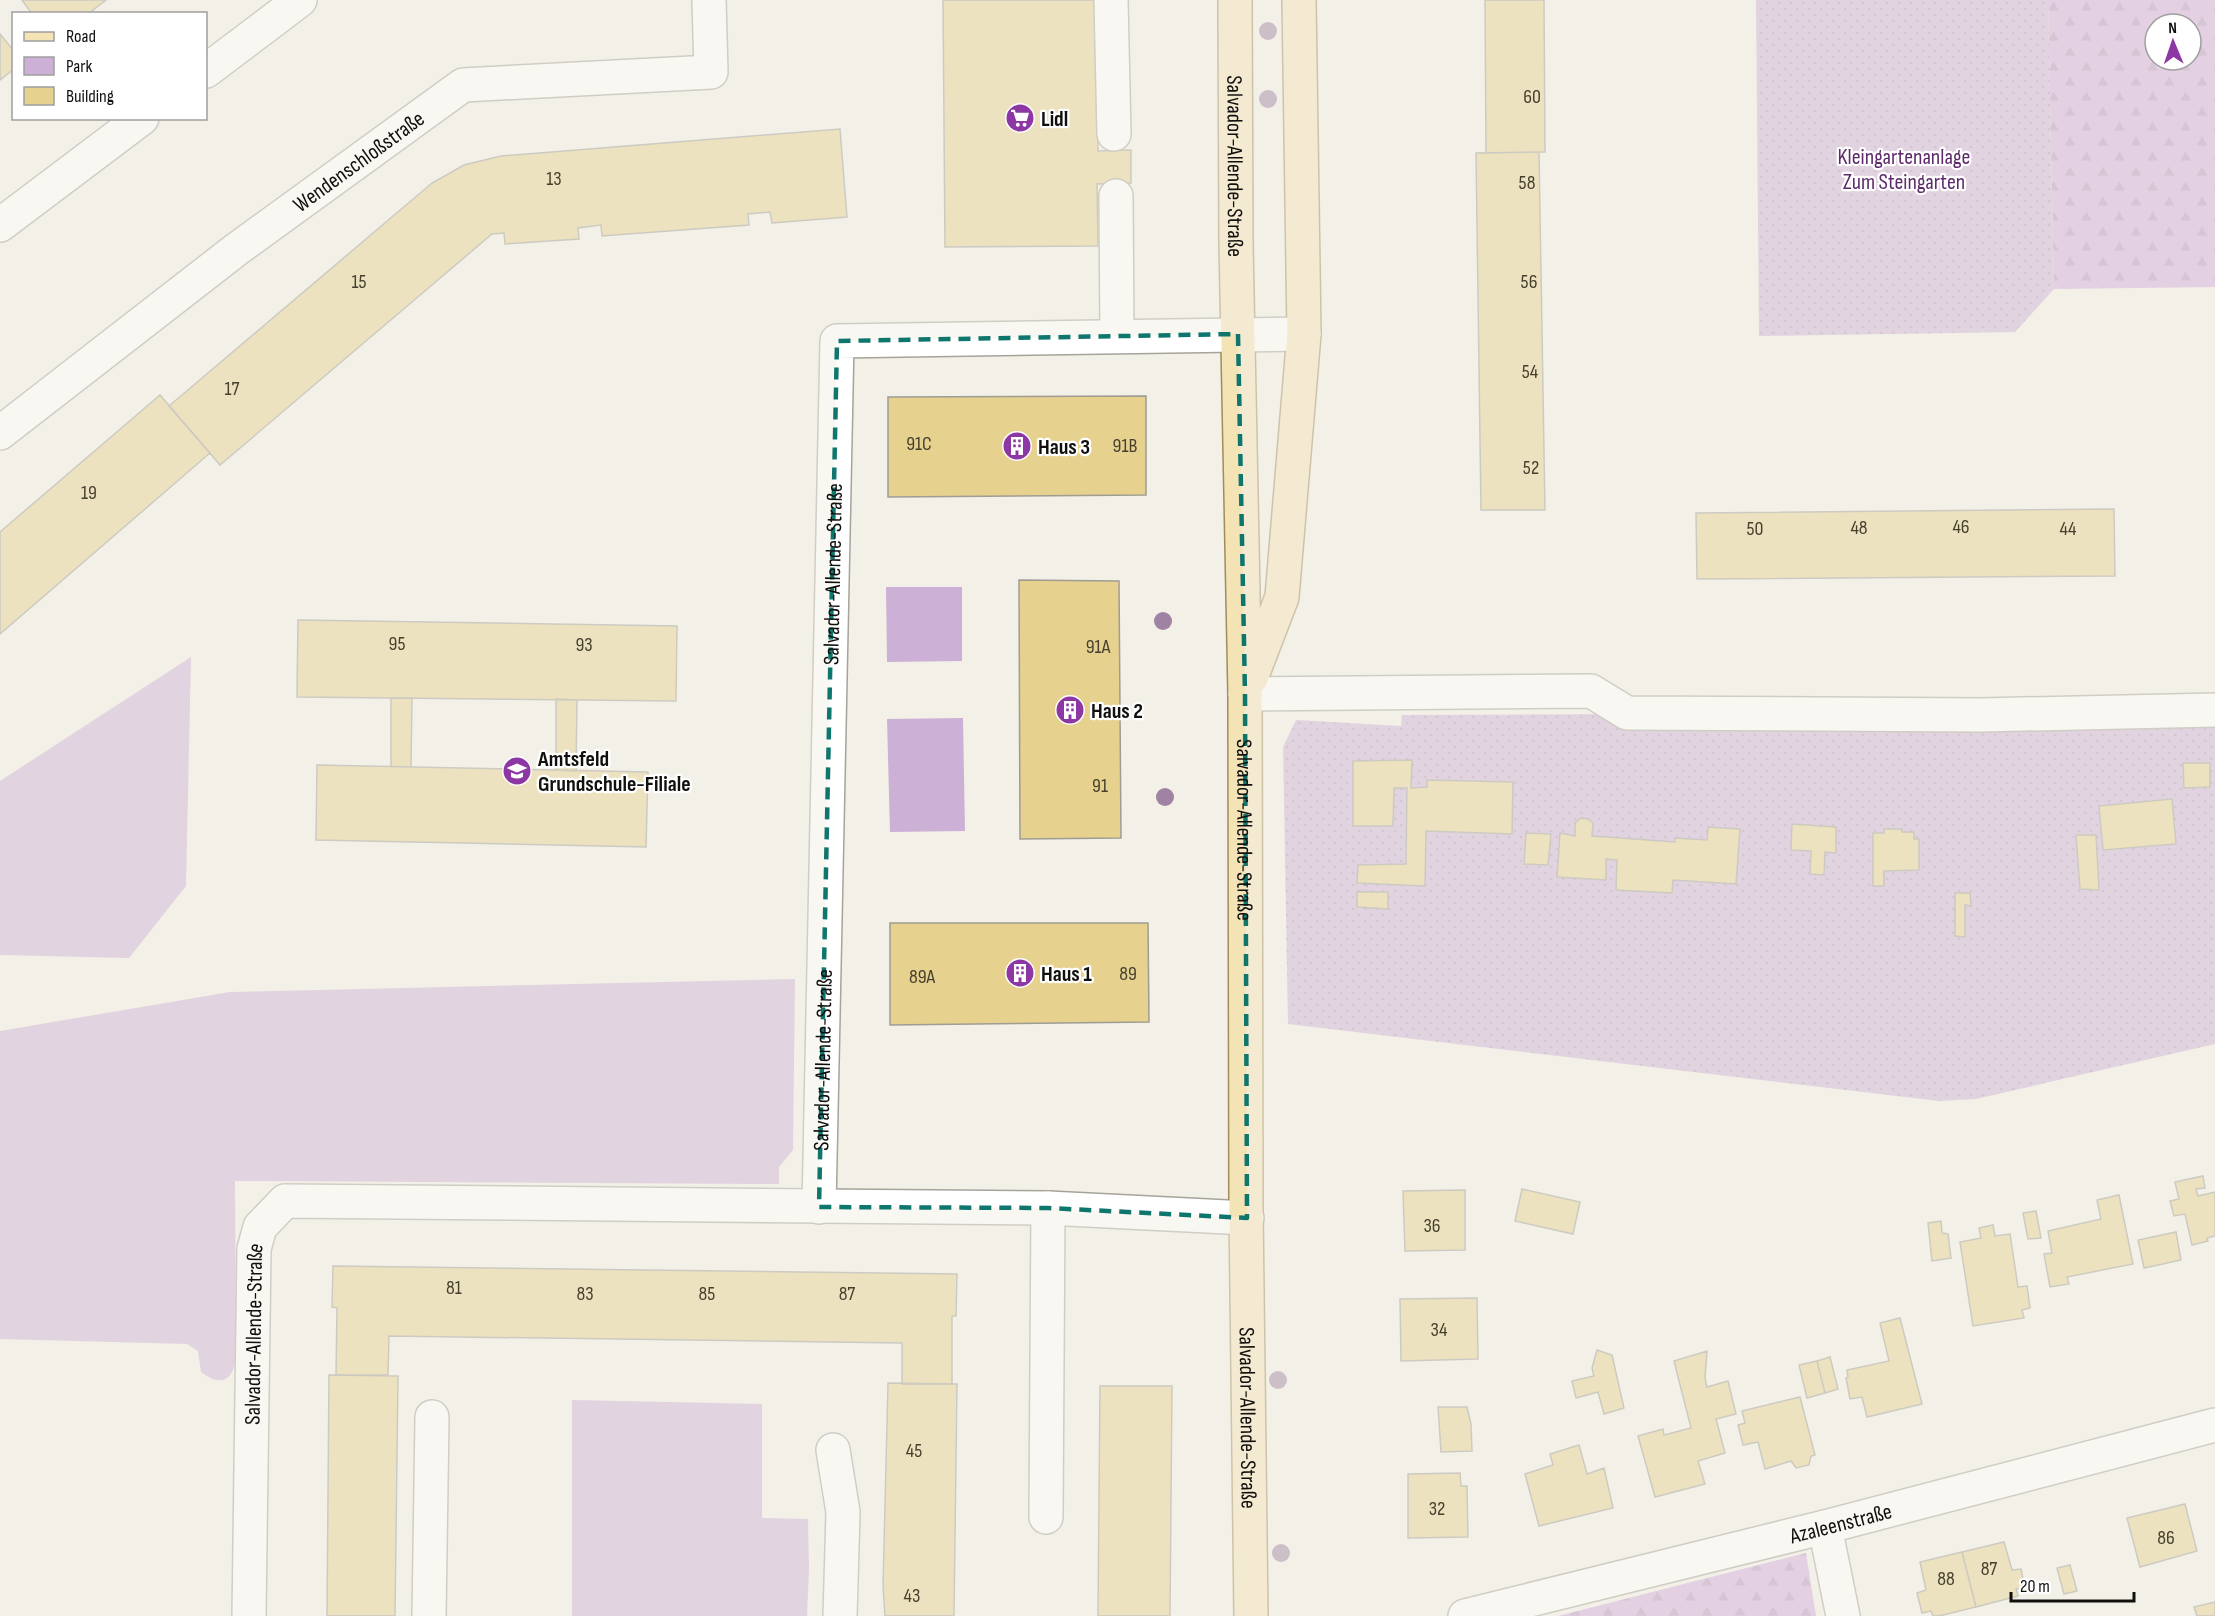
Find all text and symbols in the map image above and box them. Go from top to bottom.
legend [12,12,207,120]
north arrow [2143,12,2203,72]
text: N [2168,19,2177,38]
text: Road [66,26,96,47]
text: Park [66,56,92,77]
street label: Salvador-Allende-Straße [1220,75,1248,257]
house number: 60 [1523,85,1541,109]
text: Building [66,86,114,107]
supermarket icon: Lidl [1004,102,1036,134]
street label: Wendenschloßstraße [288,106,430,219]
place label: Lidl [1041,106,1068,133]
park label: Kleingartenanlage Zum Steingarten [1838,144,1970,196]
house number: 13 [546,167,562,191]
house number: 58 [1519,171,1535,195]
house number: 15 [351,270,367,294]
house number: 56 [1521,270,1537,294]
house number: 54 [1522,360,1538,384]
house number: 17 [225,377,239,401]
building icon: Haus 3 [1001,430,1033,462]
house number: 91C [906,432,932,456]
place label: Haus 3 [1038,434,1090,461]
house number: 91B [1113,434,1138,458]
house number: 52 [1523,456,1539,480]
house number: 19 [81,481,97,505]
street label: Salvador-Allende-Straße [818,483,849,665]
house number: 46 [1952,515,1970,539]
house number: 48 [1850,516,1868,540]
house number: 50 [1747,517,1763,541]
house number: 44 [2060,517,2076,541]
house number: 95 [389,632,405,656]
house number: 93 [575,633,593,657]
house number: 91A [1086,635,1111,659]
building icon: Haus 2 [1054,694,1086,726]
place label: Haus 2 [1091,698,1143,725]
street label: Salvador-Allende-Straße [1230,739,1257,921]
place label: Amtsfeld Grundschule-Filiale [537,746,691,798]
school or university icon: Amtsfeld Grundschule-Filiale [501,755,533,787]
house number: 91 [1092,774,1108,798]
building icon: Haus 1 [1004,957,1036,989]
place label: Haus 1 [1041,961,1092,988]
house number: 89 [1119,962,1137,986]
house number: 89A [909,965,936,989]
street label: Salvador-Allende-Straße [808,969,839,1151]
house number: 36 [1423,1214,1441,1238]
street label: Salvador-Allende-Straße [240,1240,270,1425]
house number: 81 [446,1276,462,1300]
house number: 83 [576,1282,594,1306]
house number: 85 [699,1282,715,1306]
house number: 87 [839,1282,855,1306]
house number: 34 [1431,1318,1447,1342]
street label: Salvador-Allende-Straße [1232,1327,1262,1509]
house number: 45 [906,1439,922,1463]
house number: 32 [1429,1497,1445,1521]
street label: Azaleenstraße [1786,1498,1895,1550]
house number: 86 [2157,1526,2175,1550]
house number: 87 [1981,1557,1997,1581]
scale bar [2011,1565,2134,1603]
house number: 88 [1937,1567,1955,1591]
text: 20 m [2020,1576,2050,1597]
house number: 43 [904,1584,920,1608]

